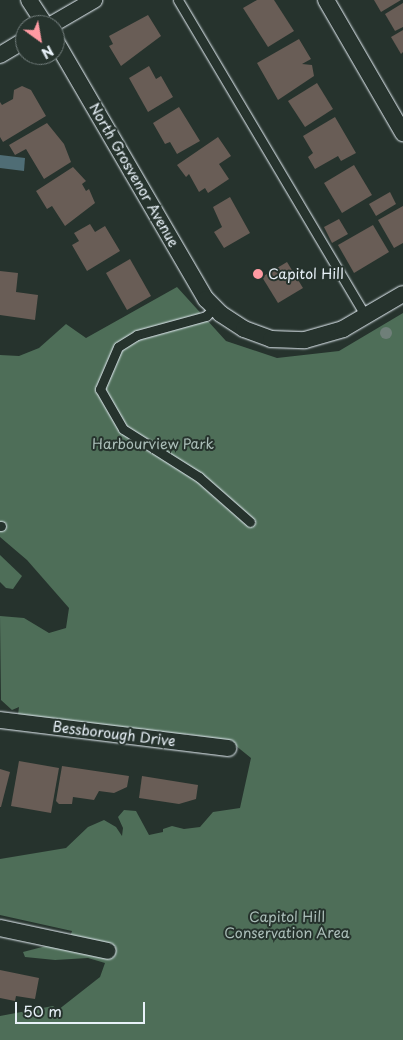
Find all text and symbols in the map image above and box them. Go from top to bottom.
north arrow [15,15,65,65]
text: N [37,40,58,64]
street label: North Grosvenor Avenue [85,99,183,251]
place label: Capitol Hill [268,266,344,282]
marker: Capitol Hill [252,268,264,280]
park label: Harbourview Park [92,436,214,452]
street label: Bessborough Drive [51,718,177,750]
park label: Capitol Hill Conservation Area [224,909,350,942]
scale bar [18,992,148,1024]
text: 50 m [23,999,62,1022]

